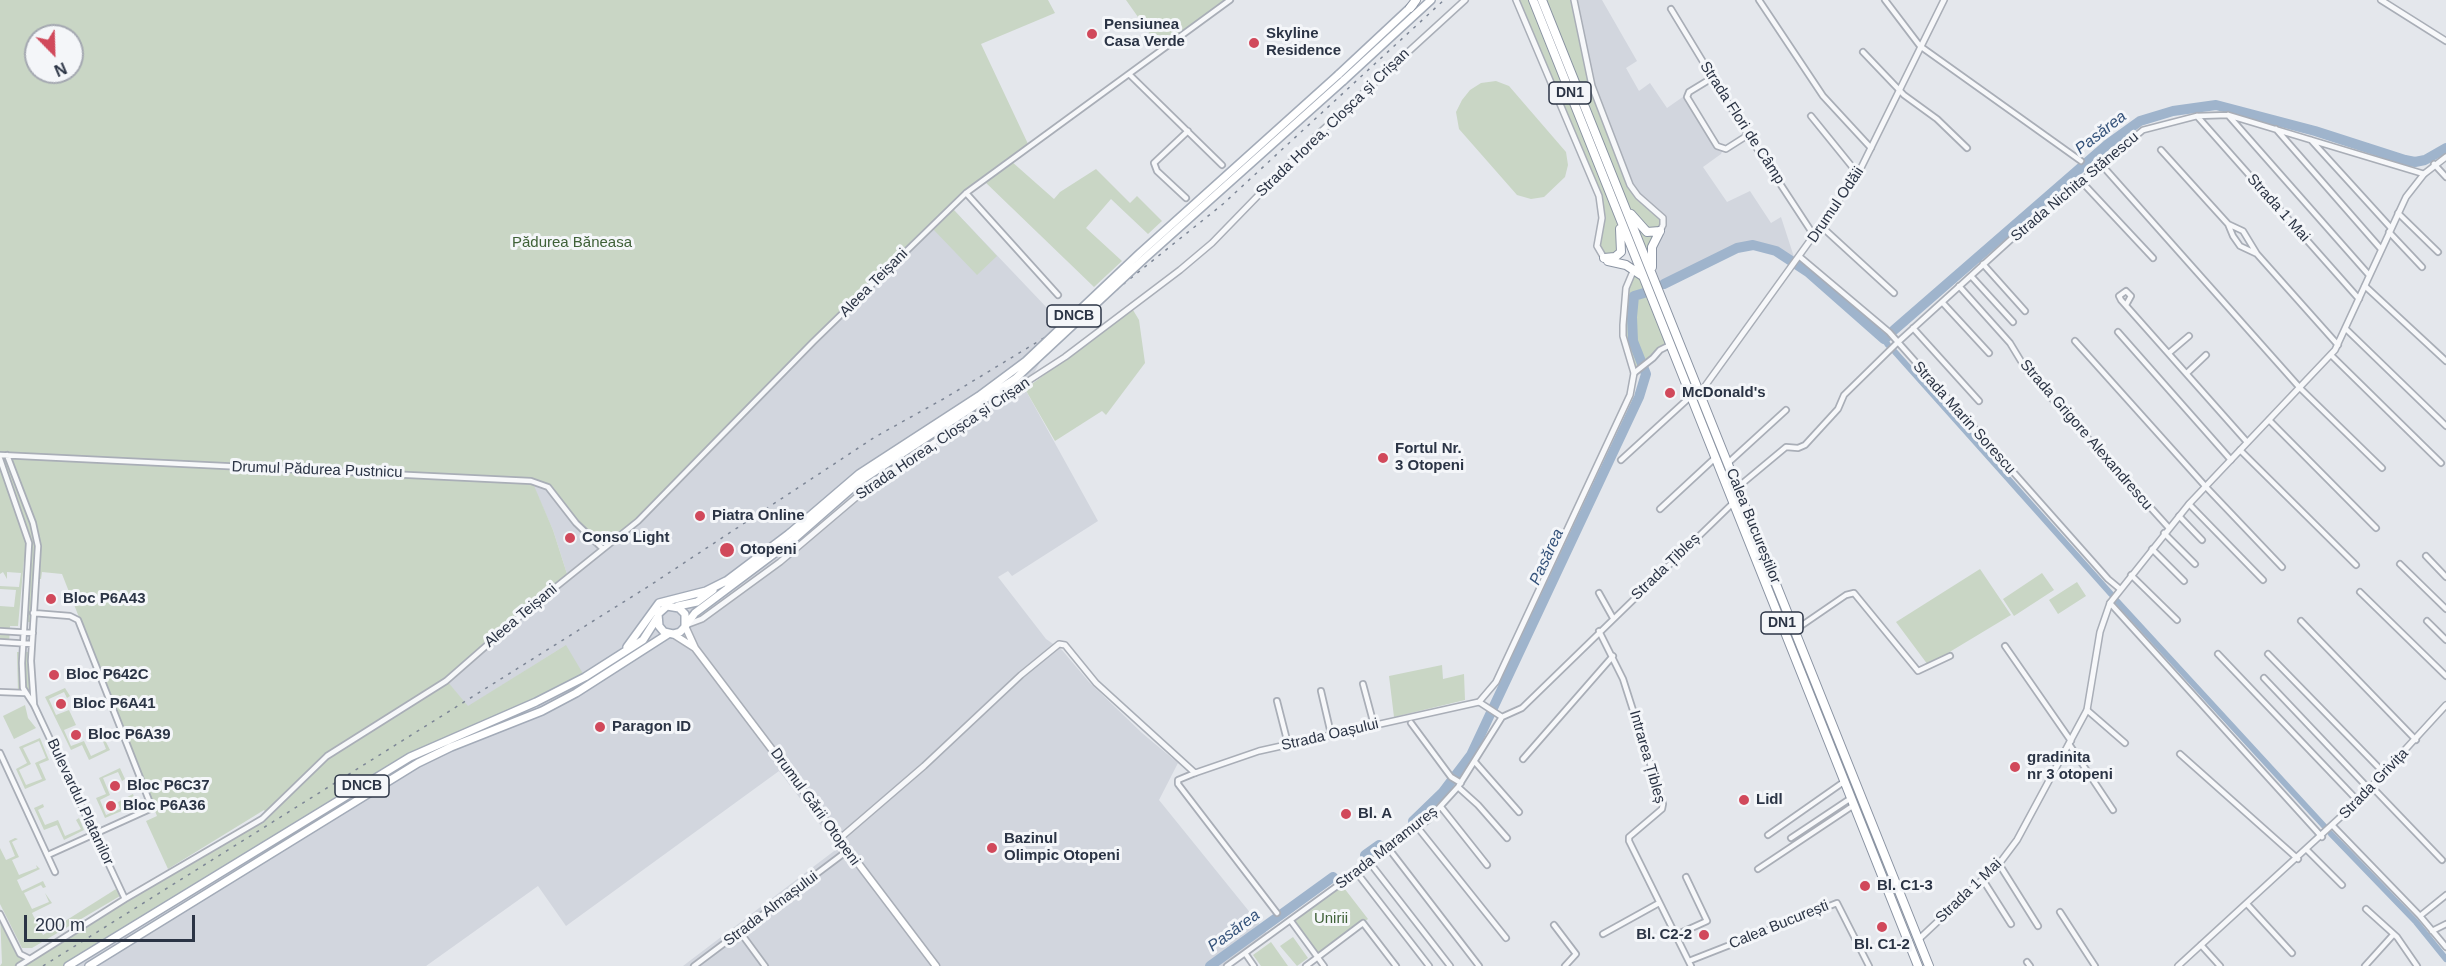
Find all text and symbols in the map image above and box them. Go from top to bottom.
place label: Pensiunea Casa Verde [1104,16,1185,51]
north arrow [24,24,84,84]
place label: Skyline Residence [1266,25,1341,60]
marker: Pensiunea Casa Verde [1085,27,1099,41]
marker: Skyline Residence [1247,36,1261,50]
street label: Strada Horea, Cloșca și Crișan [1253,45,1413,201]
street label: Strada Flori de Câmp [1696,58,1788,188]
text: N [52,59,69,79]
road number: DN1 [1549,82,1591,104]
water label: Pasărea [2072,107,2130,159]
street label: Strada Nichita Stănescu [2008,128,2142,246]
street label: Drumul Odăii [1804,164,1868,246]
street label: Strada 1 Mai [2243,170,2313,246]
park label: Pădurea Băneasa [512,234,632,252]
street label: Aleea Teișani [836,245,912,321]
road number: DNCB [1047,305,1101,327]
street label: Strada Grigore Alexandrescu [2016,356,2156,514]
street label: Strada Marin Sorescu [1909,358,2019,478]
street label: Strada Horea, Cloșca și Crișan [853,374,1033,504]
place label: McDonald's [1682,384,1766,402]
marker: McDonald's [1663,386,1677,400]
place label: Fortul Nr. 3 Otopeni [1395,440,1464,475]
marker: Fortul Nr. 3 Otopeni [1376,451,1390,465]
street label: Drumul Pădurea Pustnicu [231,458,403,482]
street label: Calea Bucureștilor [1722,466,1784,586]
place label: Piatra Online [712,507,805,525]
marker: Piatra Online [693,509,707,523]
water label: Pasărea [1526,526,1568,588]
place label: Conso Light [582,529,669,547]
street label: Strada Țibleș [1628,530,1704,604]
marker: Conso Light [563,531,577,545]
marker: Otopeni [718,541,736,559]
place label: Otopeni [740,541,797,559]
street label: Aleea Teișani [481,580,561,652]
place label: Bloc P6A43 [63,590,146,608]
marker: Bloc P6A43 [44,592,58,606]
road number: DN1 [1761,612,1803,634]
place label: Bloc P642C [66,666,149,684]
marker: Bloc P642C [47,668,61,682]
place label: Bloc P6A41 [73,695,156,713]
marker: Bloc P6A41 [54,697,68,711]
street label: Intrarea Țibleș [1625,708,1669,806]
street label: Strada Oașului [1280,715,1380,755]
place label: Paragon ID [612,718,691,736]
marker: Paragon ID [593,720,607,734]
place label: Bloc P6A39 [88,726,171,744]
marker: Bloc P6A39 [69,728,83,742]
street label: Bulevardul Platanilor [43,736,117,868]
street label: Drumul Gării Otopeni [766,745,864,869]
street label: Strada Grivița [2336,745,2412,823]
place label: gradinita nr 3 otopeni [2027,749,2113,784]
marker: gradinita nr 3 otopeni [2008,760,2022,774]
road number: DNCB [335,775,389,797]
place label: Bloc P6C37 [127,777,210,795]
marker: Bloc P6C37 [108,779,122,793]
place label: Lidl [1756,791,1783,809]
marker: Lidl [1737,793,1751,807]
place label: Bloc P6A36 [123,797,206,815]
marker: Bloc P6A36 [104,799,118,813]
street label: Strada Maramureș [1333,803,1441,893]
place label: Bl. A [1358,805,1392,823]
marker: Bl. A [1339,807,1353,821]
place label: Bazinul Olimpic Otopeni [1004,830,1120,865]
marker: Bazinul Olimpic Otopeni [985,841,999,855]
street label: Strada 1 Mai [1932,855,2006,927]
street label: Strada Almașului [720,868,822,950]
place label: Bl. C1-3 [1877,877,1933,895]
marker: Bl. C1-3 [1858,879,1872,893]
street label: Calea București [1727,897,1831,953]
scale bar [27,903,198,941]
water label: Pasărea [1204,906,1264,956]
park label: Unirii [1314,910,1348,928]
text: 200 m [35,915,85,935]
marker: Bl. C1-2 [1875,920,1889,934]
place label: Bl. C2-2 [1636,926,1692,944]
marker: Bl. C2-2 [1697,928,1711,942]
place label: Bl. C1-2 [1854,936,1910,954]

